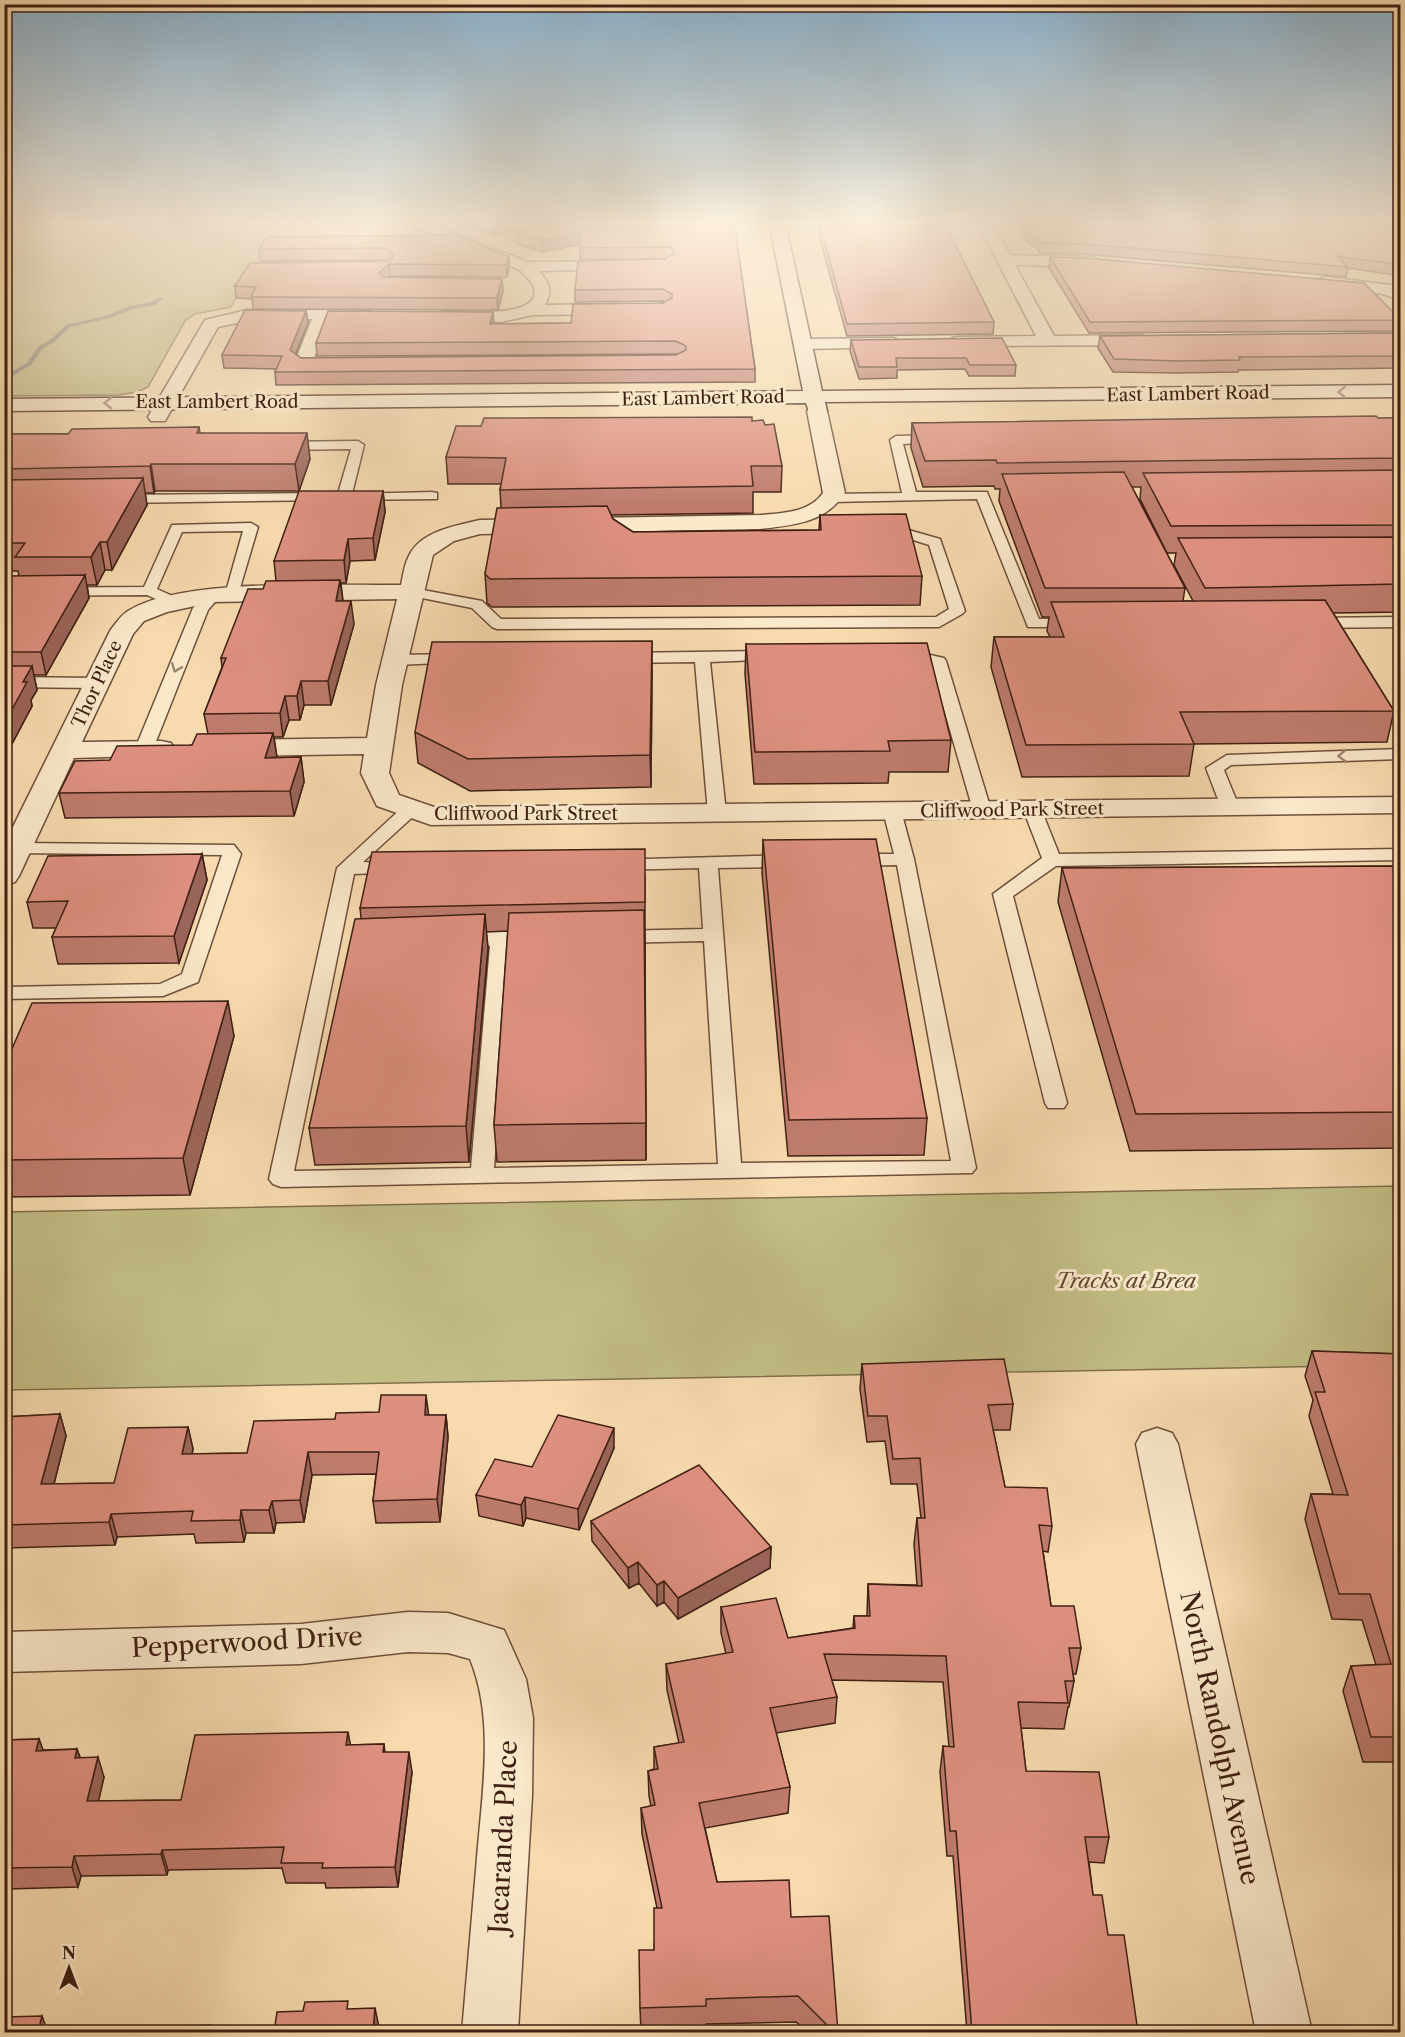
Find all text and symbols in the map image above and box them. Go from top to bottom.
street label: East Lambert Road [1106,382,1270,406]
one-way arrow [1338,385,1347,398]
street label: East Lambert Road [621,386,785,410]
street label: East Lambert Road [135,391,299,413]
one-way arrow [103,397,112,409]
street label: Thor Place [67,637,127,731]
one-way arrow [171,662,183,673]
one-way arrow [1338,750,1347,762]
street label: Cliffwood Park Street [920,797,1105,823]
street label: Cliffwood Park Street [434,803,619,825]
park label: Tracks at Brea [1056,1268,1197,1293]
street label: North Randolph Avenue [1173,1588,1267,1888]
street label: Pepperwood Drive [130,1620,364,1664]
street label: Jacaranda Place [482,1739,524,1939]
north arrow [39,1938,99,1998]
text: N [62,1943,76,1963]

